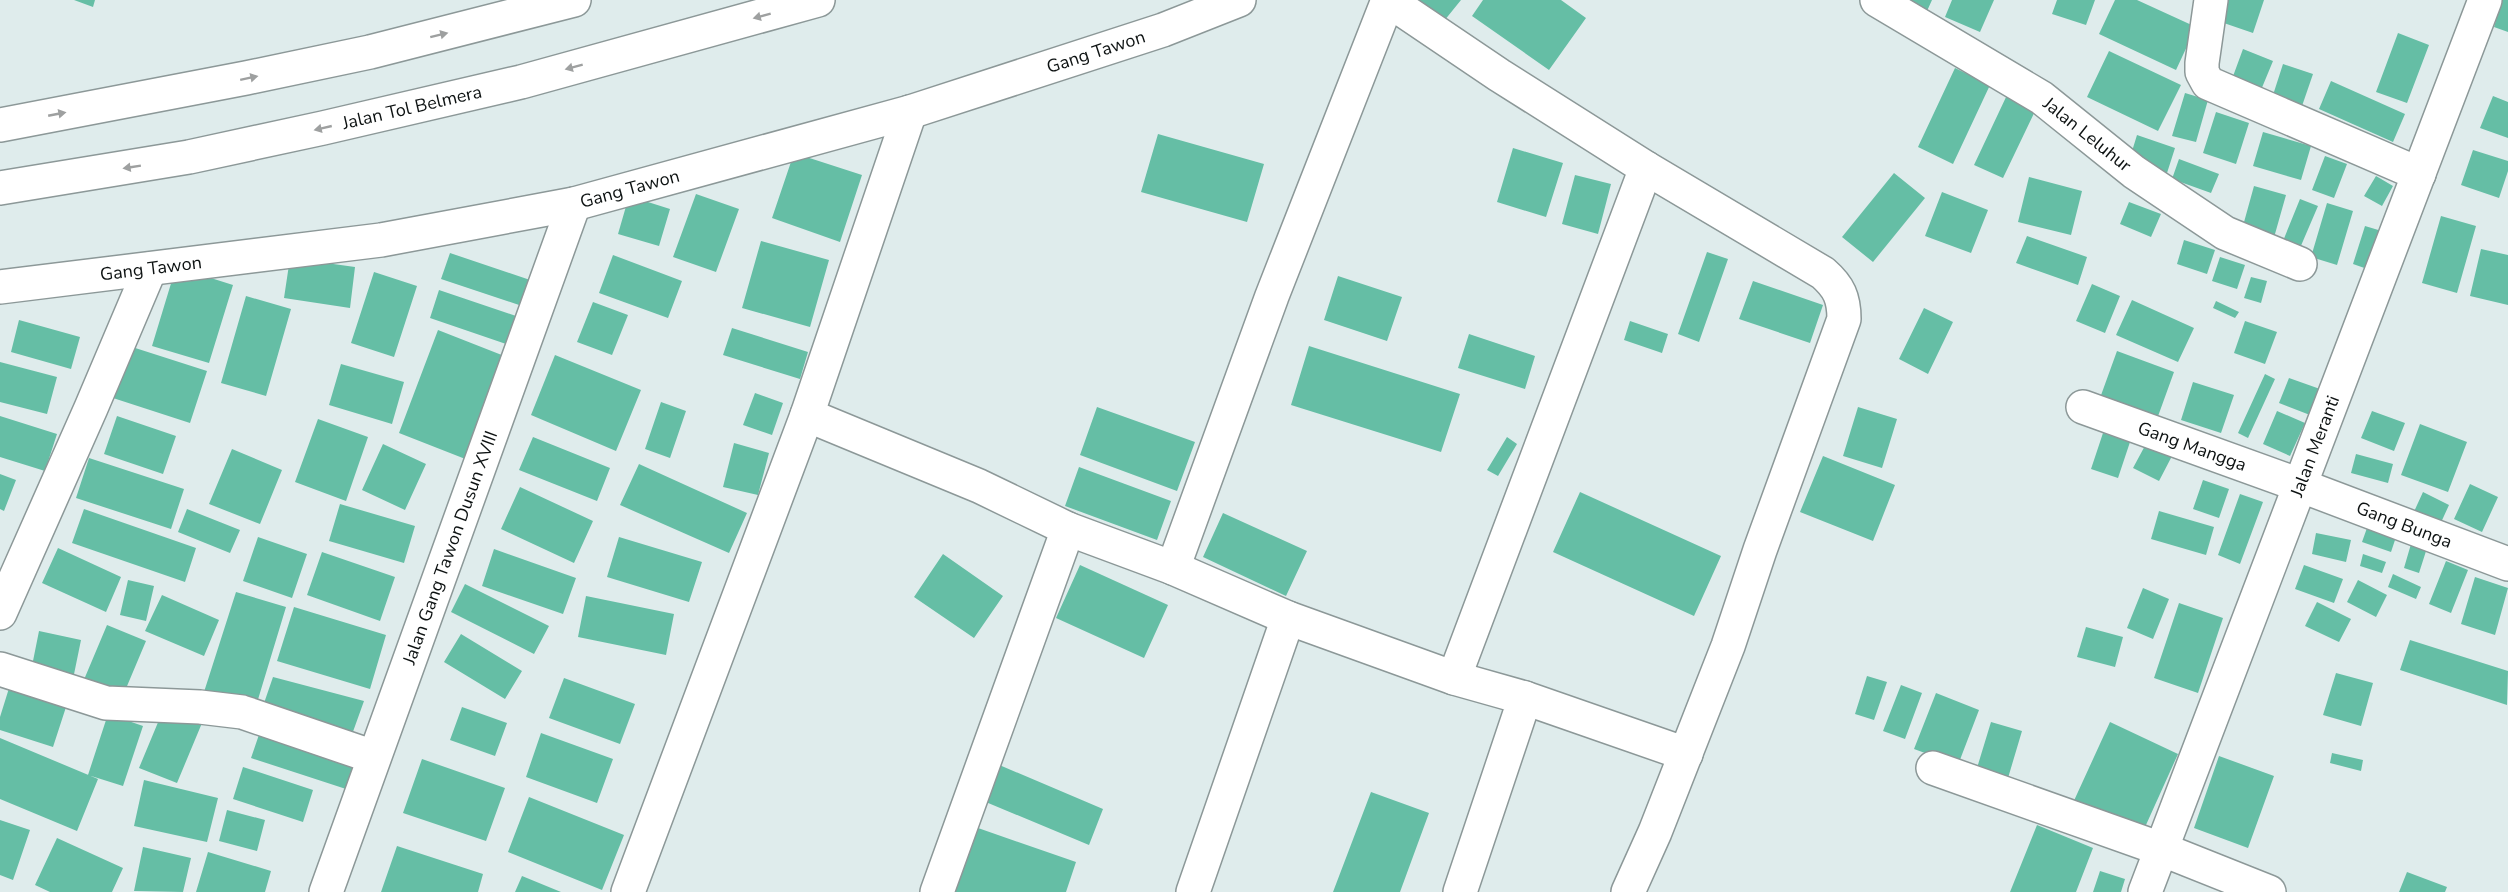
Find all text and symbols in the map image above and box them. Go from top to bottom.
one-way arrow [753,12,771,22]
street label: Gang Tawon [1044,25,1148,79]
one-way arrow [430,29,448,39]
one-way arrow [564,63,583,73]
one-way arrow [240,73,259,82]
street label: Jalan Tol Belmera [339,80,484,135]
street label: Jalan Leluhur [2037,91,2137,178]
one-way arrow [48,109,67,118]
one-way arrow [314,124,332,134]
one-way arrow [122,162,141,171]
street label: Gang Tawon [577,164,682,214]
street label: Gang Tawon [99,250,203,287]
street label: Jalan Meranti [2284,392,2345,501]
street label: Gang Mangga [2134,416,2250,477]
street label: Jalan Gang Tawon Dusun XVIII [397,428,503,669]
street label: Gang Bunga [2353,496,2455,554]

